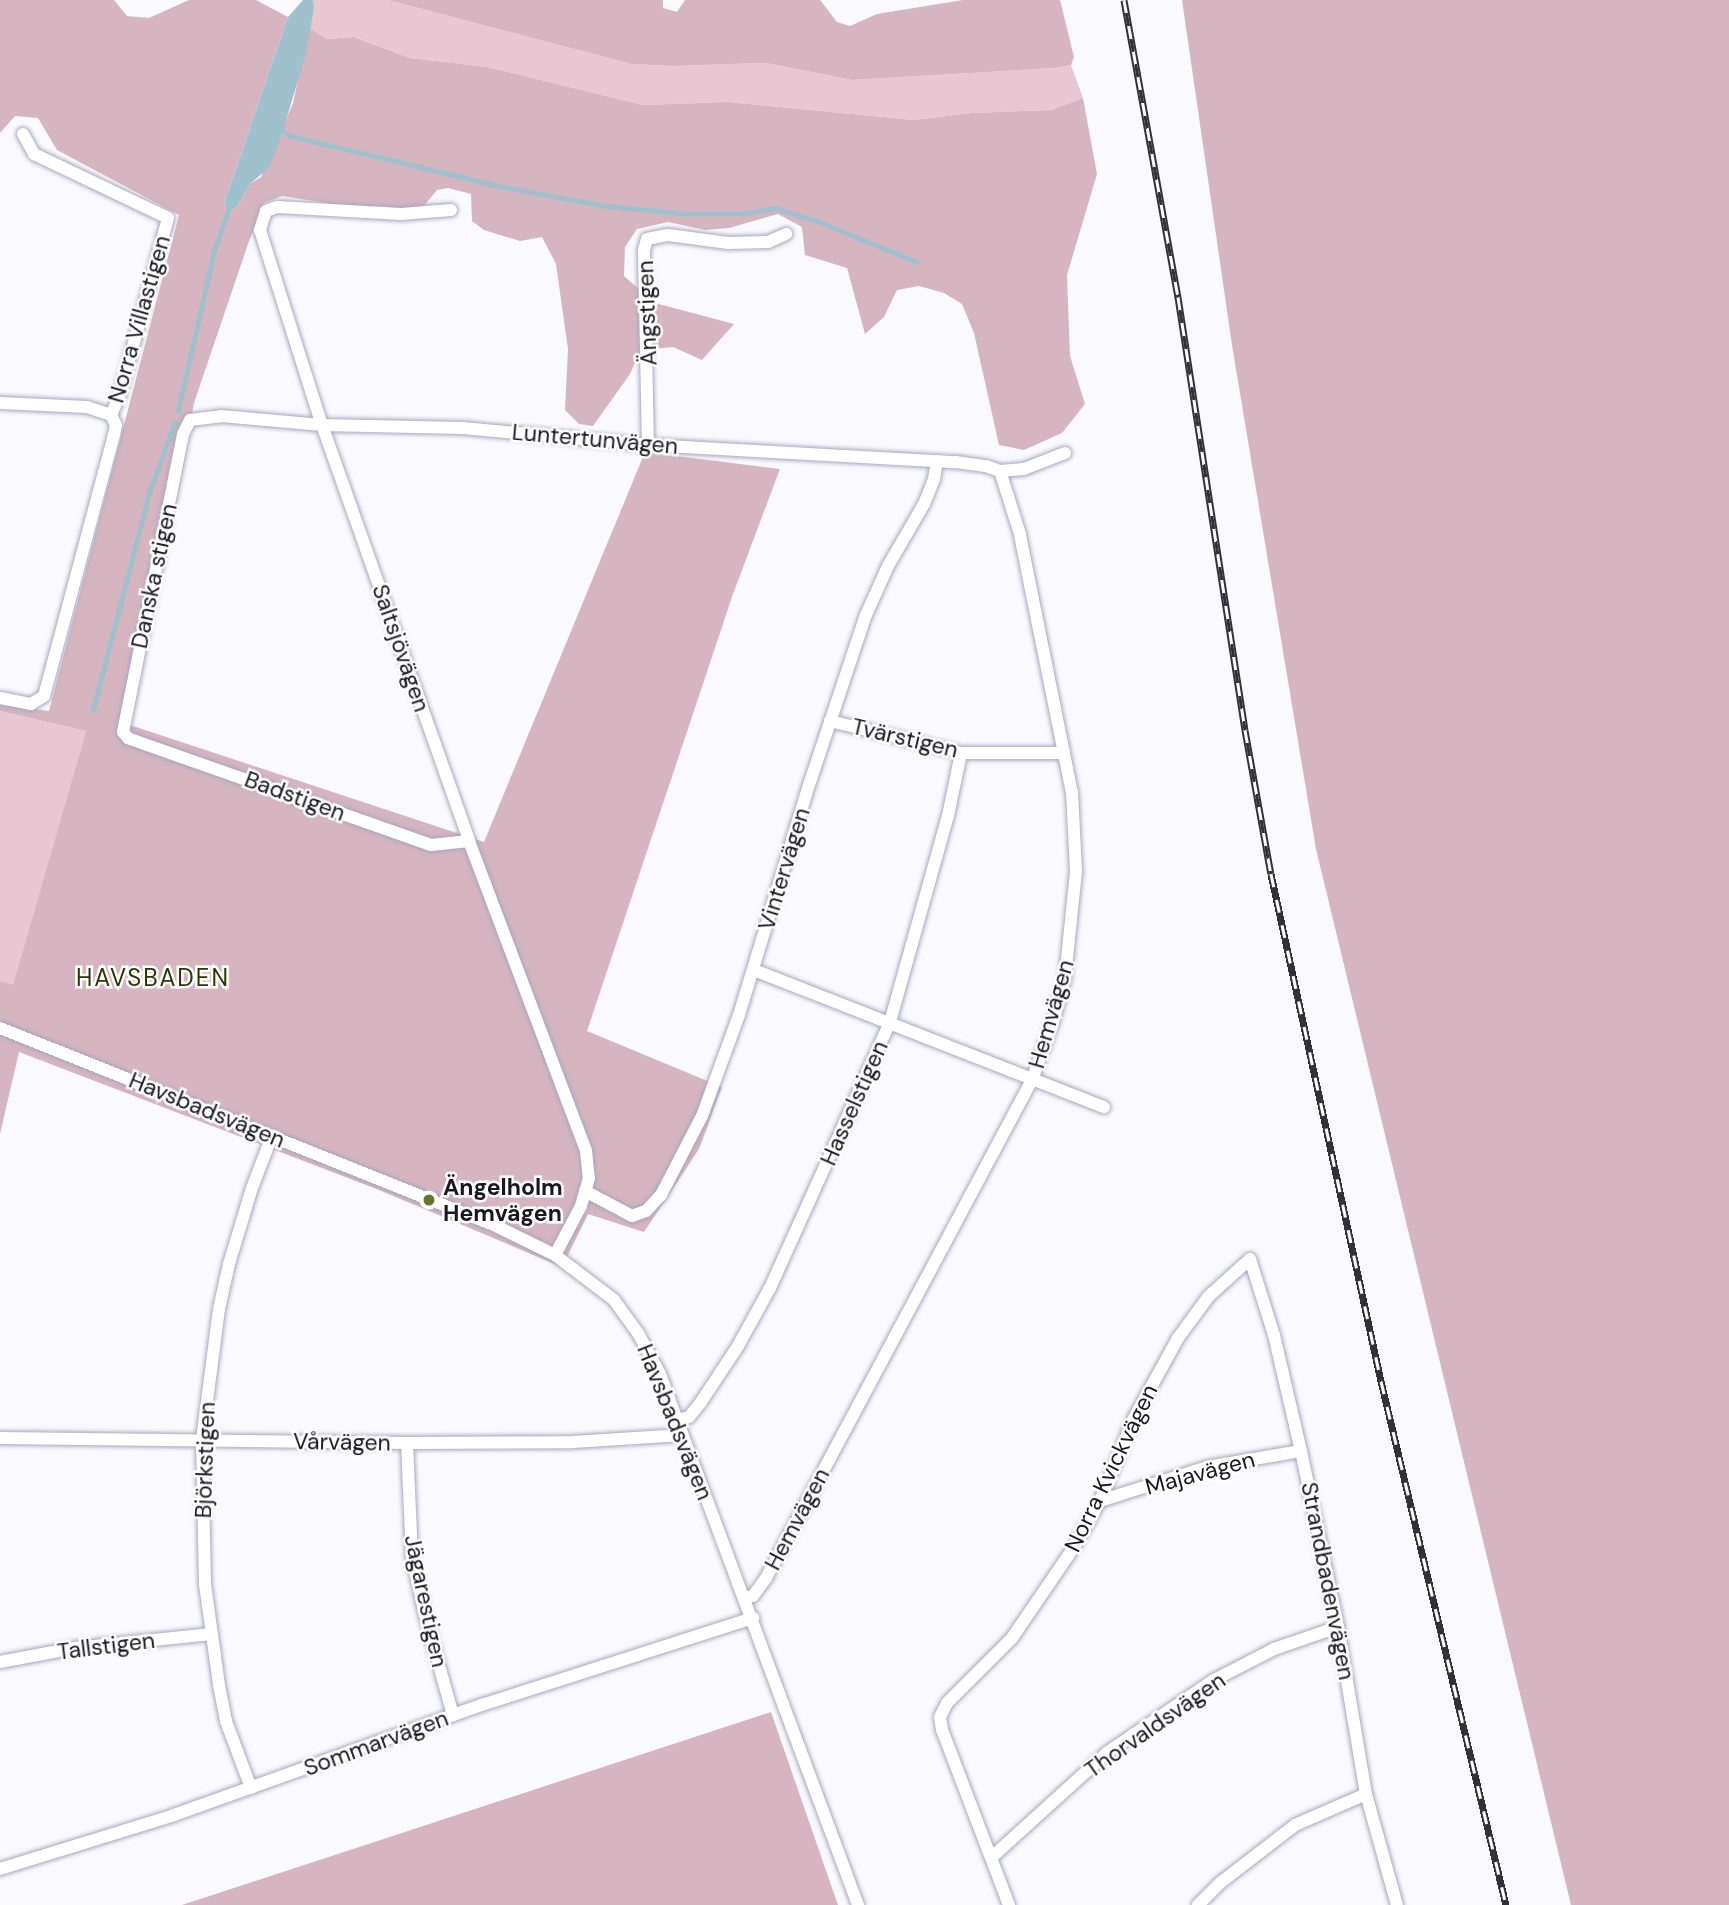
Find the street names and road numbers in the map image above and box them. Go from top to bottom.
street label: Norra Villastigen [102,232,176,406]
street label: Ängstigen [631,260,663,366]
street label: Luntertunvägen [511,418,679,460]
street label: Danska stigen [125,501,183,651]
street label: Saltsjövägen [366,581,436,715]
street label: Tvärstigen [849,712,961,764]
street label: Badstigen [241,765,349,827]
street label: Vintervägen [752,804,816,934]
street label: Hemvägen [1022,957,1080,1071]
street label: Hasselstigen [814,1036,894,1170]
street label: Havsbadsvägen [125,1066,289,1154]
street label: Havsbadsvägen [631,1340,719,1504]
street label: Norra Kvickvägen [1058,1380,1164,1556]
street label: Björkstigen [189,1401,221,1519]
street label: Vårvägen [293,1427,391,1457]
street label: Majavägen [1142,1445,1258,1501]
street label: Hemvägen [759,1463,835,1575]
street label: Strandbadenvägen [1295,1480,1361,1682]
street label: Jägarestigen [398,1532,454,1670]
street label: Tallstigen [56,1626,156,1666]
street label: Thorvaldsvägen [1079,1666,1231,1784]
street label: Sommarvägen [300,1704,452,1782]

